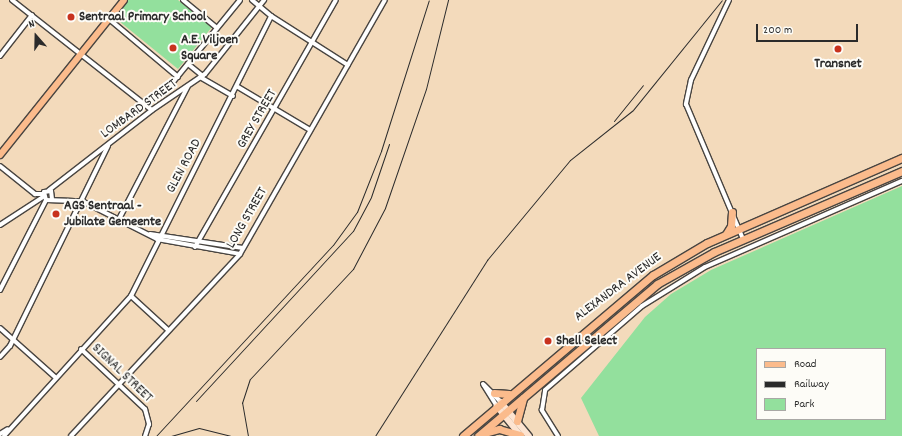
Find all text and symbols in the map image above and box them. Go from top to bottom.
place label: Sentraal Primary School [79,9,206,25]
marker: Sentraal Primary School [66,12,76,22]
north arrow [16,16,56,56]
text: N [27,16,37,33]
scale bar [758,16,860,42]
text: 200 m [763,22,792,39]
place label: A.E. Viljoen Square [181,32,238,64]
marker: A.E. Viljoen Square [168,43,178,53]
marker: Transnet [833,44,843,54]
place label: Transnet [814,56,862,72]
street label: LOMBARD STREET [97,76,181,142]
street label: GREY STREET [233,86,281,152]
street label: GLEN ROAD [163,136,205,196]
street label: LONG STREET [223,184,271,252]
place label: AGS Sentraal - Jubilate Gemeente [64,198,161,230]
marker: AGS Sentraal - Jubilate Gemeente [51,209,61,219]
street label: ALEXANDRA AVENUE [571,249,665,325]
place label: Shell Select [556,333,617,349]
marker: Shell Select [543,336,553,346]
street label: SIGNAL STREET [88,340,156,406]
legend [756,348,886,420]
text: Road [794,356,816,373]
text: Railway [794,376,829,393]
text: Park [794,396,814,413]

